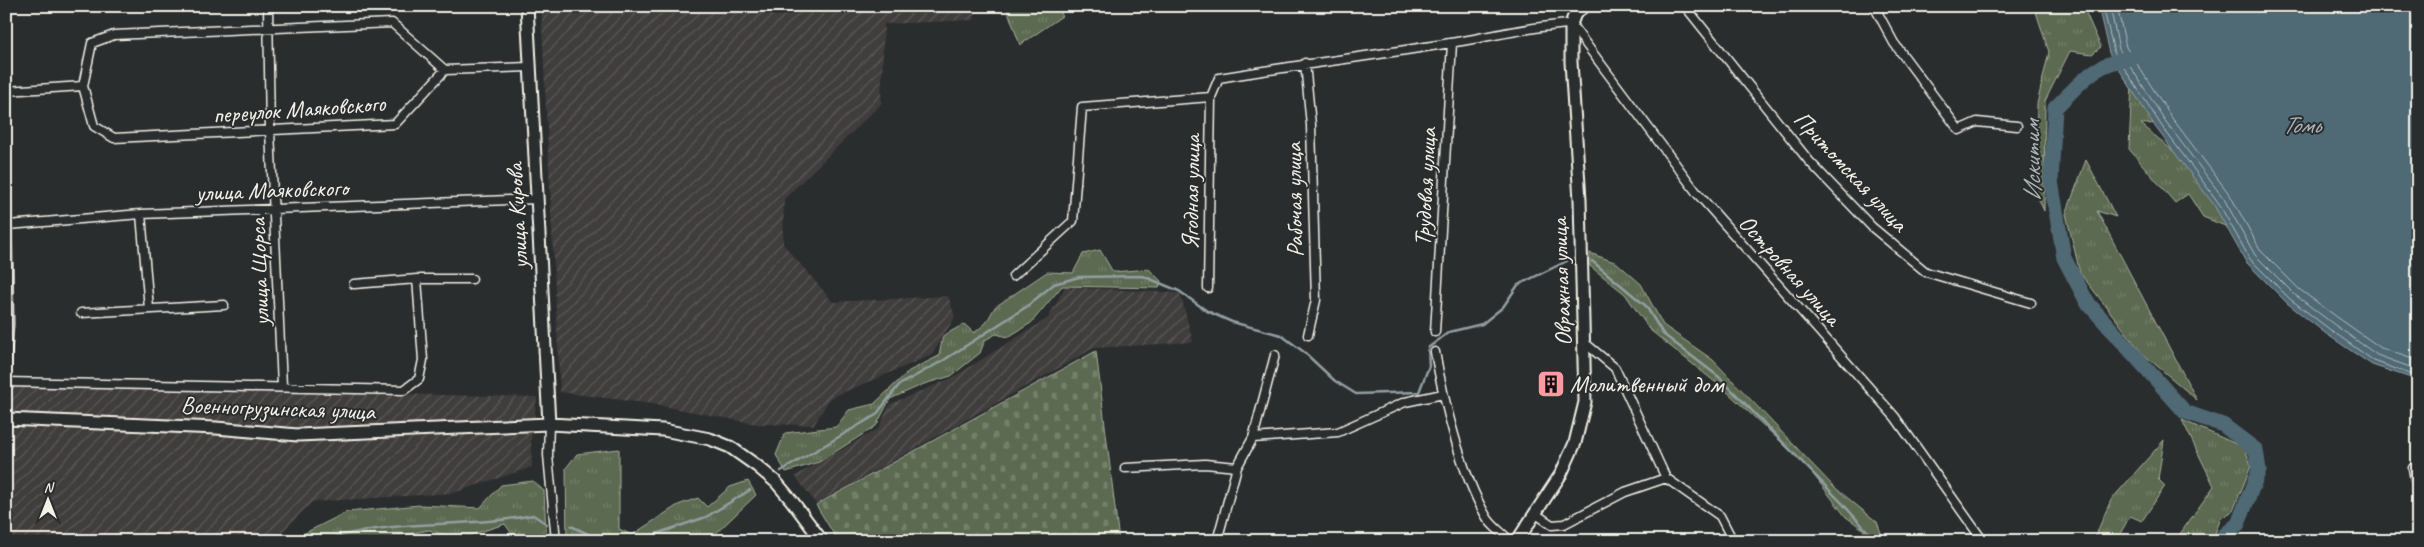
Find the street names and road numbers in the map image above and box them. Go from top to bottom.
street label: переулок Маяковского [212,88,388,130]
street label: Притомская улица [1787,104,1916,239]
street label: Трудовая улица [1407,126,1443,247]
street label: Ягодная улица [1175,132,1207,250]
street label: Рабочая улица [1278,141,1310,258]
street label: улица Кирова [499,160,535,272]
street label: улица Маяковского [193,172,351,208]
street label: Островная улица [1732,208,1849,333]
street label: Овражная улица [1544,215,1578,347]
street label: улица Щорса [242,216,276,328]
street label: Военногрузинская улица [180,390,377,426]

